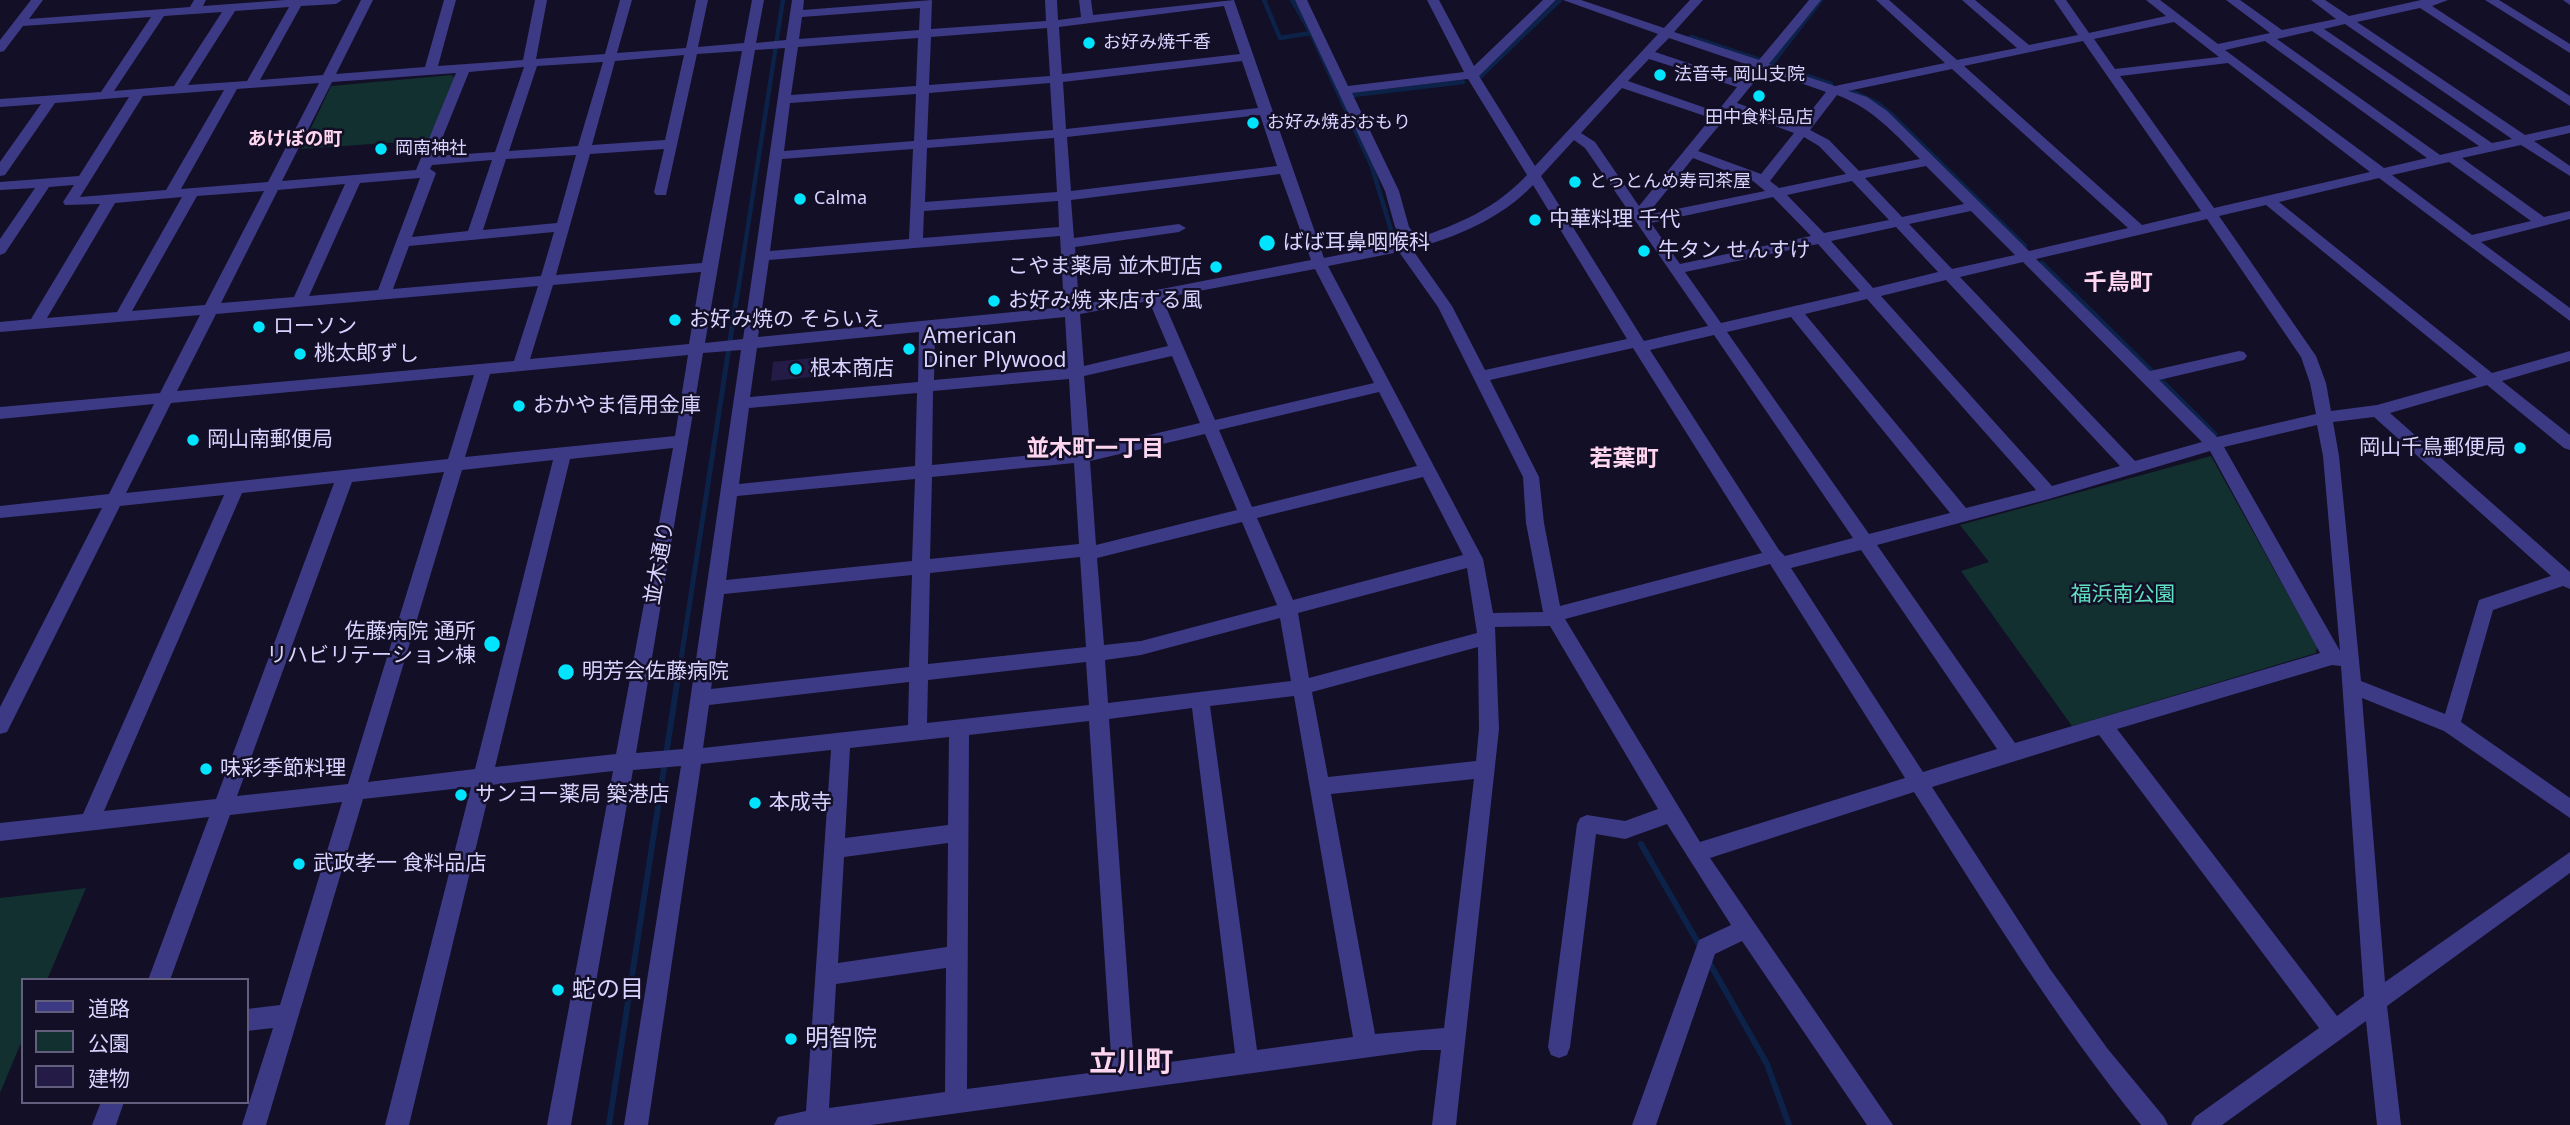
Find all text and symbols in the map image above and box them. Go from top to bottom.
place label: お好み焼千香 [1103,32,1211,54]
marker: お好み焼千香 [1081,35,1097,51]
place label: 法音寺 岡山支院 [1674,64,1805,86]
marker: 法音寺 岡山支院 [1652,67,1668,83]
marker: 田中食料品店 [1751,88,1767,104]
place label: 田中食料品店 [1705,107,1813,129]
place label: お好み焼おおもり [1267,112,1411,134]
marker: お好み焼おおもり [1245,115,1261,131]
district label: あけぼの町 [248,129,342,151]
place label: 岡南神社 [395,138,467,160]
marker: 岡南神社 [373,141,389,157]
place label: とっとんめ寿司茶屋 [1589,171,1751,193]
marker: とっとんめ寿司茶屋 [1567,174,1583,190]
place label: Calma [814,188,867,210]
marker: Calma [792,191,808,207]
place label: 中華料理 千代 [1549,207,1680,233]
marker: 中華料理 千代 [1527,212,1543,228]
place label: ばば耳鼻咽喉科 [1283,230,1430,256]
marker: ばば耳鼻咽喉科 [1257,233,1277,253]
place label: 牛タン せんすけ [1658,238,1810,264]
marker: 牛タン せんすけ [1636,243,1652,259]
place label: こやま薬局 並木町店 [1008,254,1202,280]
marker: こやま薬局 並木町店 [1208,259,1224,275]
district label: 千鳥町 [2084,269,2152,297]
place label: お好み焼 来店する風 [1008,288,1202,314]
marker: お好み焼 来店する風 [986,293,1002,309]
place label: お好み焼の そらいえ [689,307,883,333]
marker: お好み焼の そらいえ [667,312,683,328]
place label: ローソン [273,314,357,340]
marker: ローソン [251,319,267,335]
place label: American Diner Plywood [923,324,1066,374]
place label: 桃太郎ずし [314,341,419,367]
marker: American Diner Plywood [901,341,917,357]
marker: 桃太郎ずし [292,346,308,362]
place label: 根本商店 [810,356,894,382]
marker: 根本商店 [788,361,804,377]
place label: おかやま信用金庫 [533,393,701,419]
marker: おかやま信用金庫 [511,398,527,414]
place label: 岡山南郵便局 [207,427,333,453]
marker: 岡山南郵便局 [185,432,201,448]
district label: 並木町一丁目 [1026,435,1164,463]
place label: 岡山千鳥郵便局 [2359,435,2506,461]
marker: 岡山千鳥郵便局 [2512,440,2528,456]
district label: 若葉町 [1590,445,1658,473]
street label: 並木通り [640,519,680,607]
park label: 福浜南公園 [2071,582,2175,608]
place label: 佐藤病院 通所 リハビリテーション棟 [266,619,476,669]
marker: 佐藤病院 通所 リハビリテーション棟 [482,634,502,654]
place label: 明芳会佐藤病院 [582,659,729,685]
marker: 明芳会佐藤病院 [556,662,576,682]
place label: 味彩季節料理 [220,756,346,782]
marker: 味彩季節料理 [198,761,214,777]
place label: サンヨー薬局 築港店 [475,782,669,808]
marker: サンヨー薬局 築港店 [453,787,469,803]
place label: 本成寺 [769,790,832,816]
marker: 本成寺 [747,795,763,811]
place label: 武政孝一 食料品店 [313,851,486,877]
marker: 武政孝一 食料品店 [291,856,307,872]
place label: 蛇の目 [572,976,644,1004]
legend [21,978,248,1104]
marker: 蛇の目 [550,982,566,998]
text: 道路 [88,994,130,1022]
place label: 明智院 [805,1025,877,1053]
text: 公園 [88,1029,130,1057]
marker: 明智院 [783,1031,799,1047]
district label: 立川町 [1089,1046,1173,1080]
text: 建物 [88,1064,130,1092]

